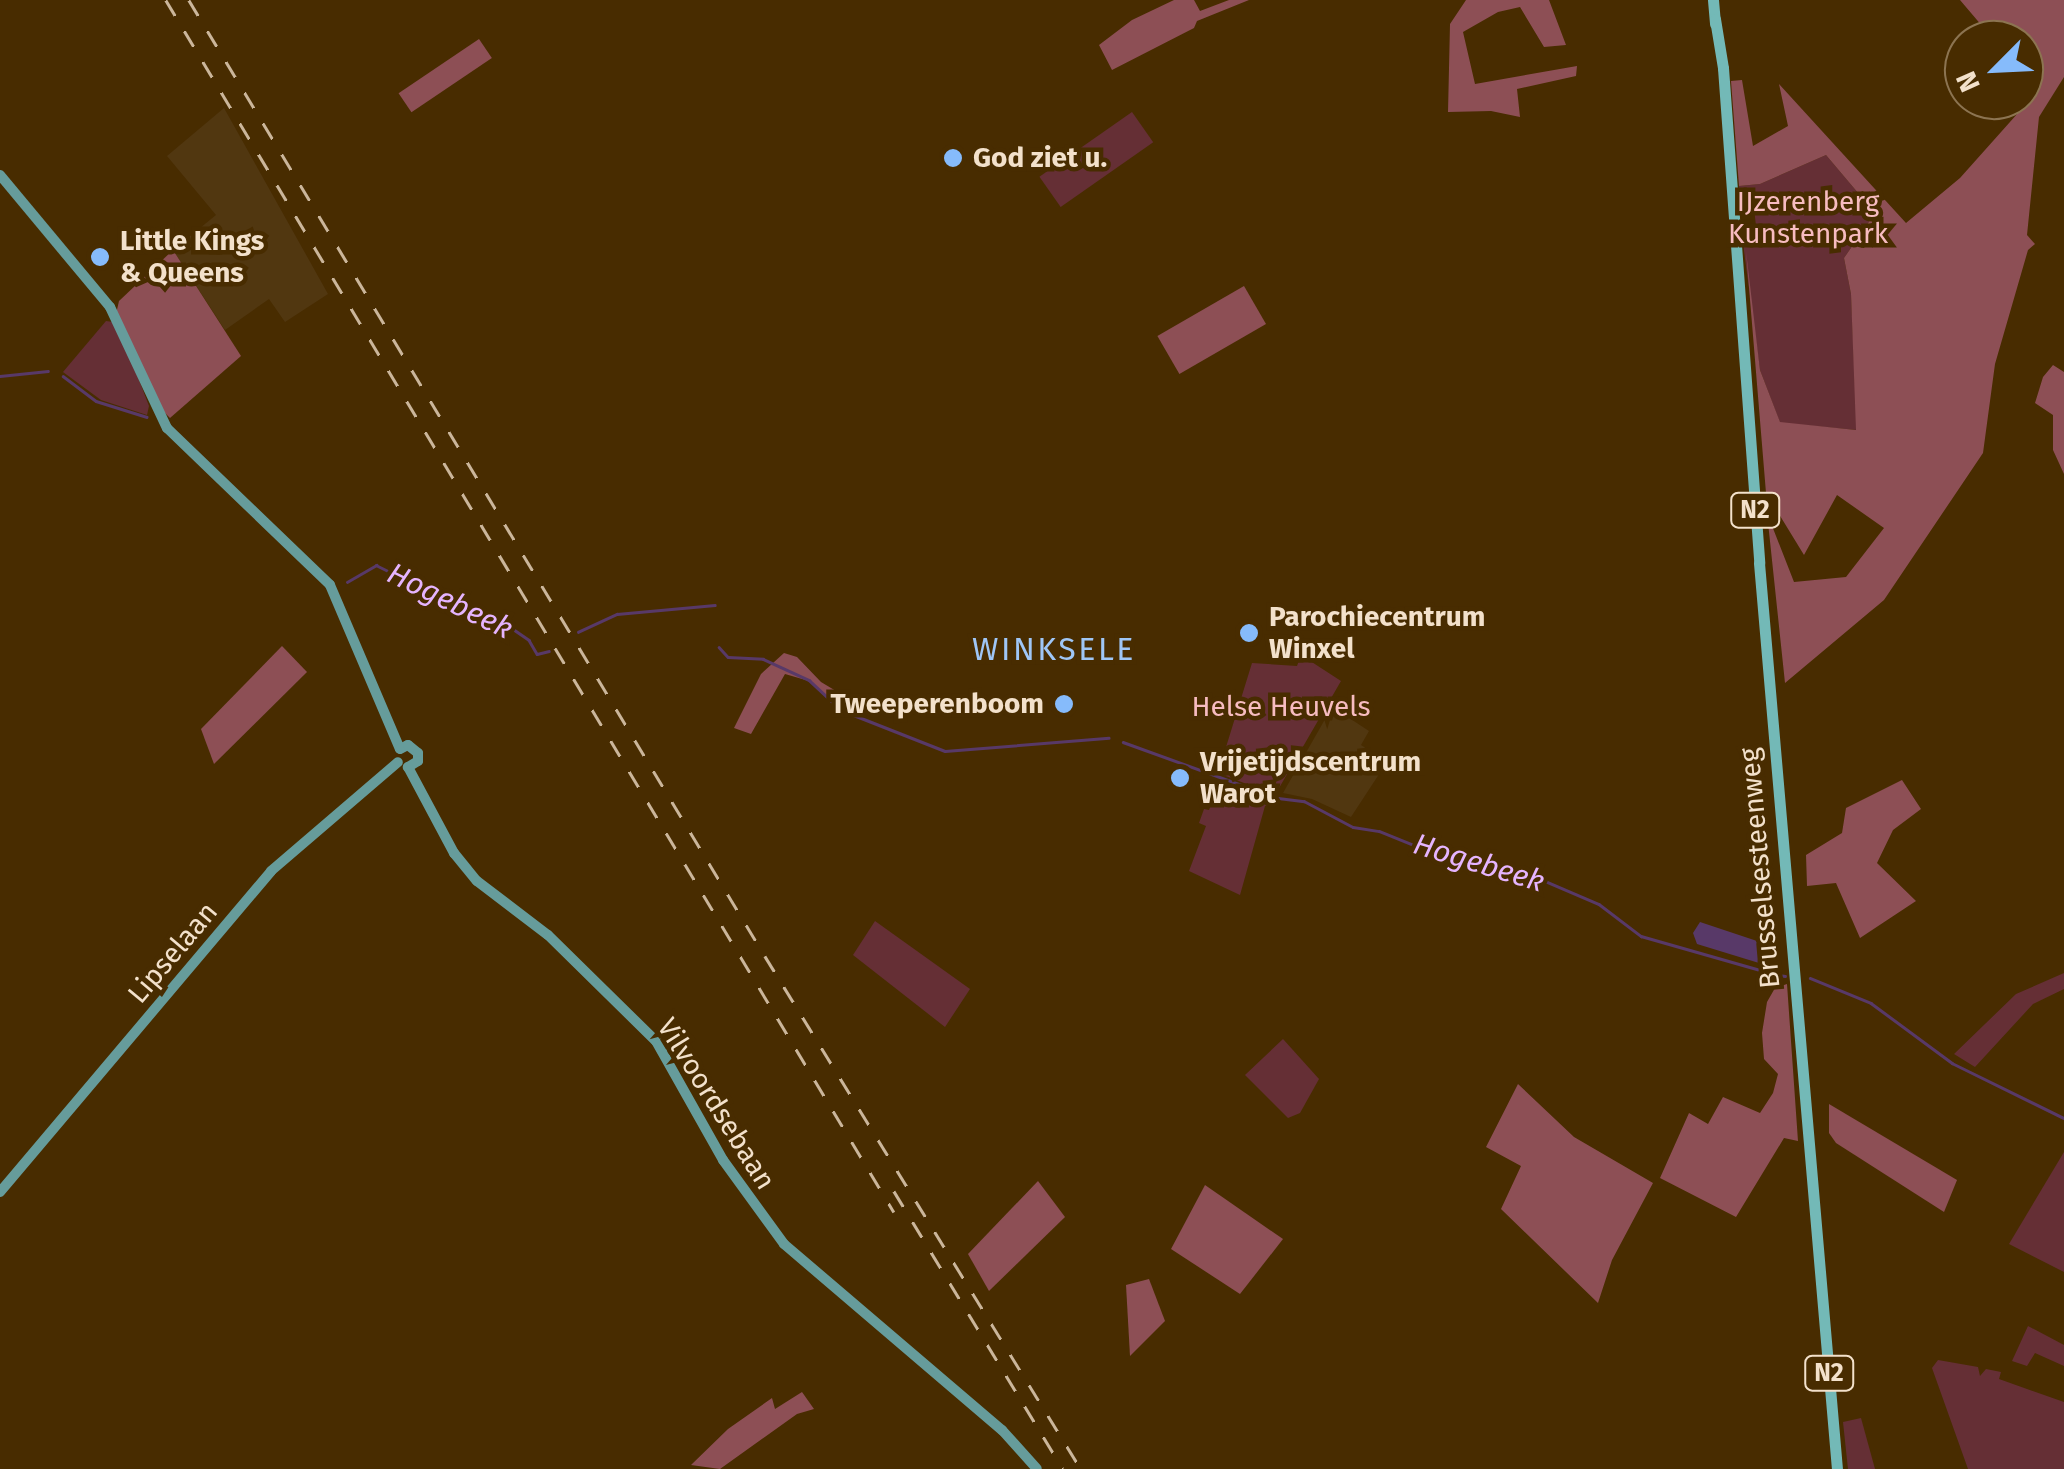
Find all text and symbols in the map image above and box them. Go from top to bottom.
north arrow [1944,20,2044,120]
text: N [1949,66,1987,97]
place label: God ziet u. [973,141,1107,175]
marker: God ziet u. [942,147,964,169]
park label: IJzerenberg Kunstenpark [1728,185,1888,251]
place label: Little Kings & Queens [120,224,264,290]
marker: Little Kings & Queens [89,246,111,268]
road number: N2 [1730,490,1780,530]
water label: Hogebeek [381,555,519,647]
place label: Parochiecentrum Winxel [1269,600,1486,666]
marker: Parochiecentrum Winxel [1238,622,1260,644]
district label: WINKSELE [972,630,1136,668]
place label: Tweeperenboom [831,687,1044,721]
park label: Helse Heuvels [1191,690,1371,724]
marker: Tweeperenboom [1053,693,1075,715]
place label: Vrijetijdscentrum Warot [1200,745,1421,811]
street label: Brusselsesteenweg [1733,746,1787,990]
marker: Vrijetijdscentrum Warot [1169,767,1191,789]
water label: Hogebeek [1409,826,1549,900]
street label: Lipselaan [121,896,225,1010]
street label: Vilvoordsebaan [650,1012,782,1196]
road number: N2 [1804,1353,1854,1393]

